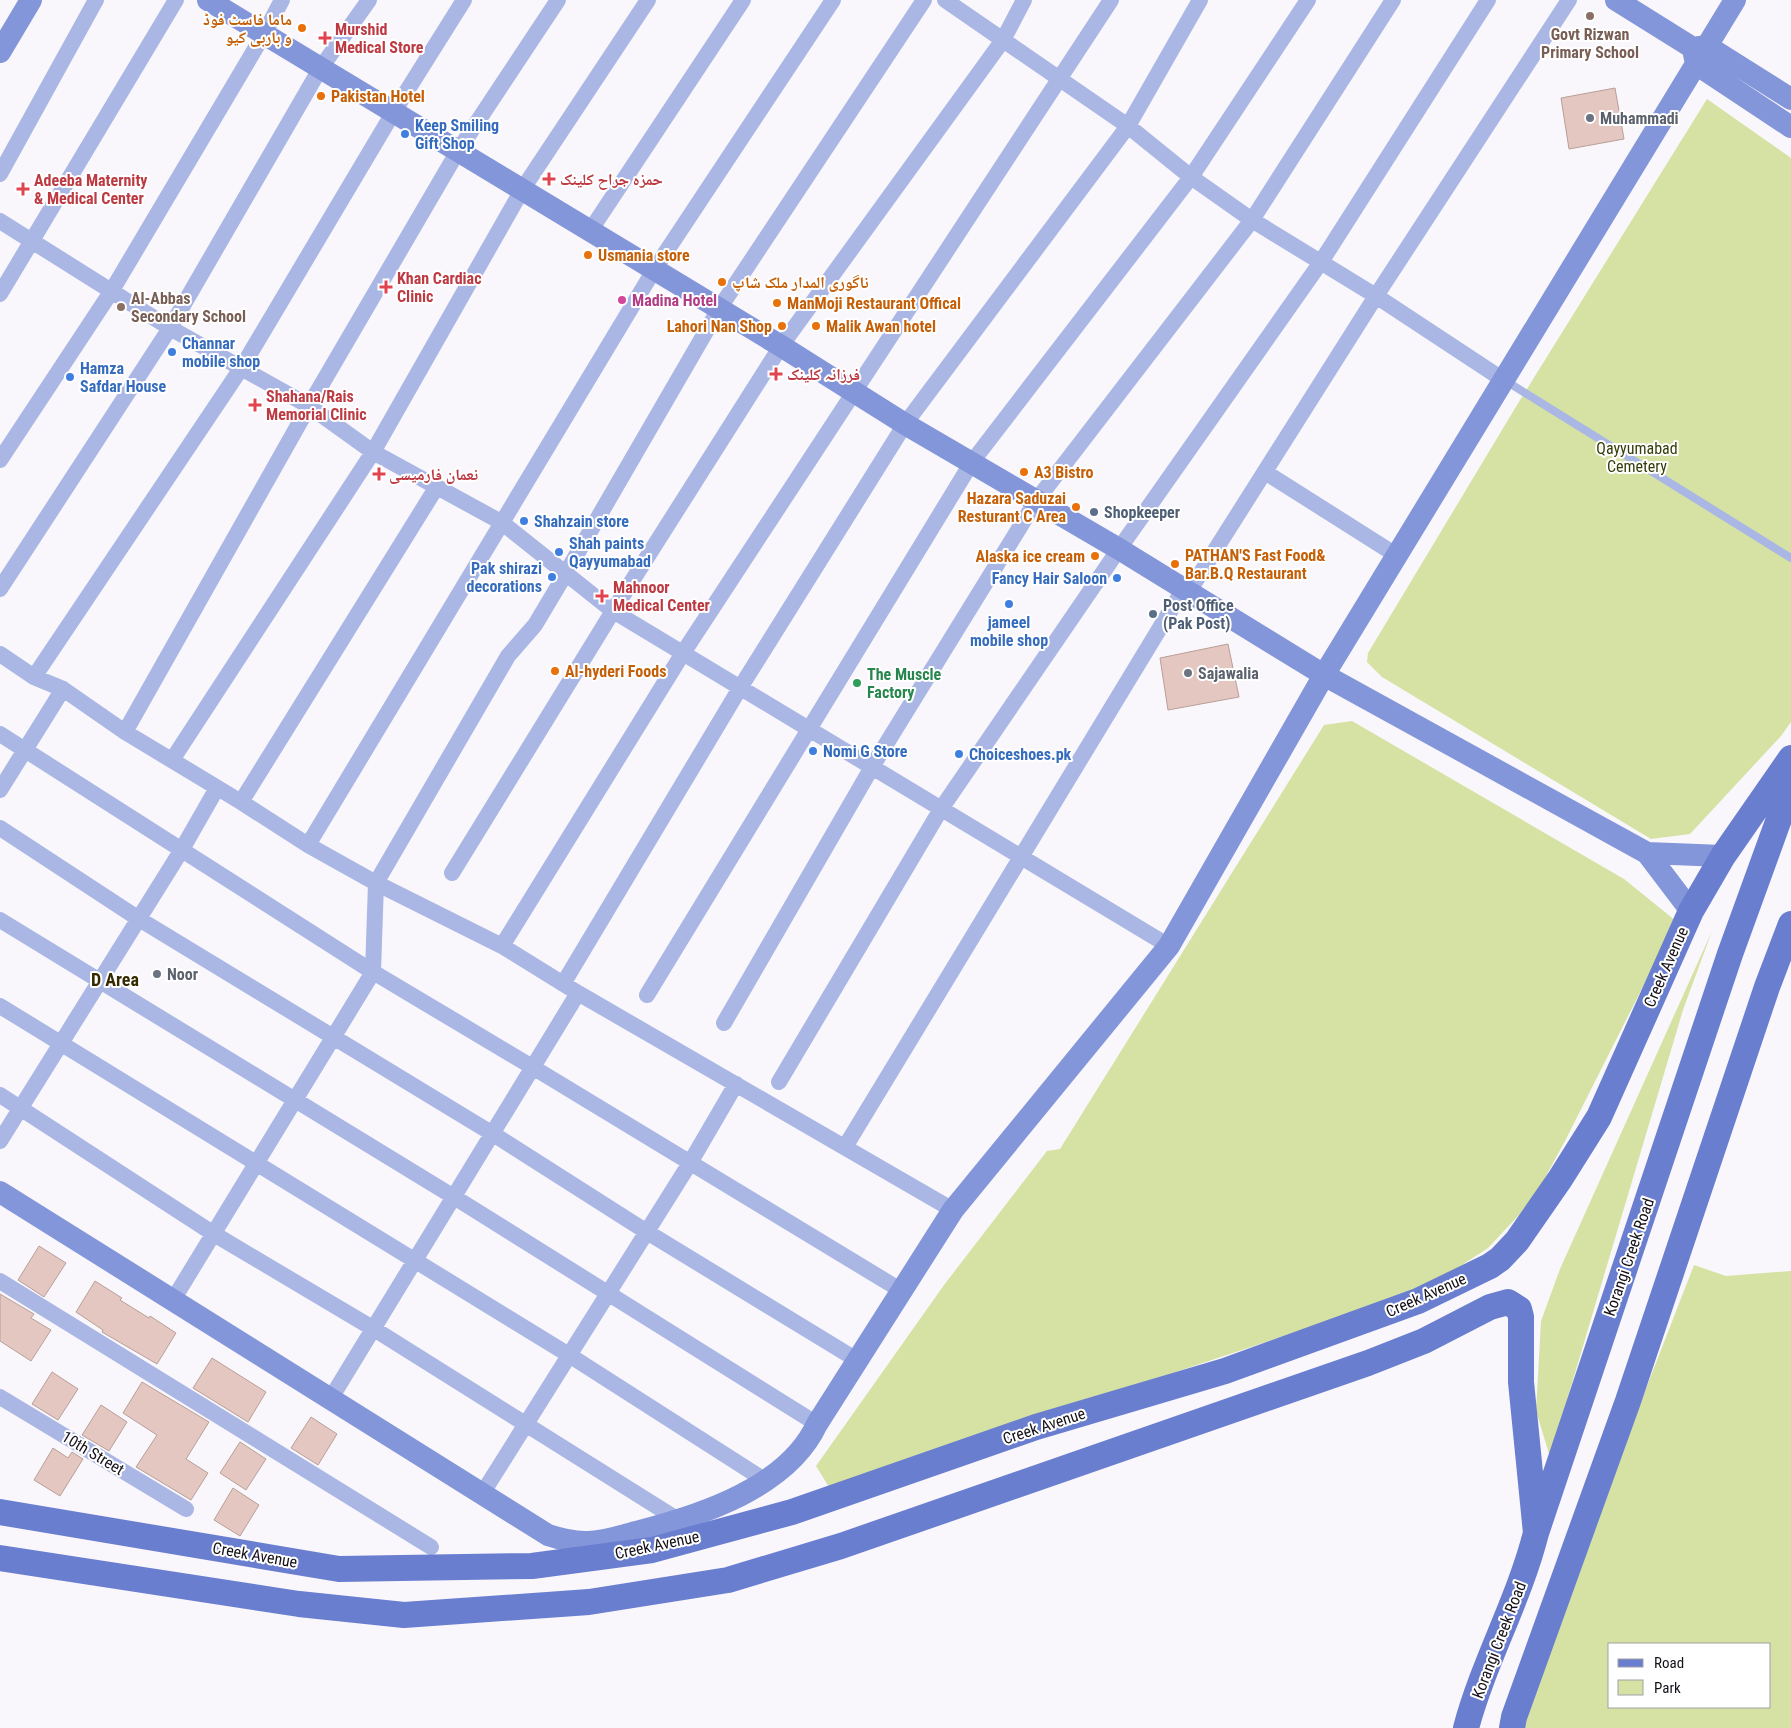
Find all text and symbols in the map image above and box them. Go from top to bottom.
place label: ماما فاسٹ فوڈ و باربی کیو [203,10,292,47]
marker: Govt Rizwan Primary School [1584,10,1596,22]
place label: Murshid Medical Store [335,20,424,57]
marker: ماما فاسٹ فوڈ و باربی کیو [296,22,308,34]
place label: Govt Rizwan Primary School [1541,25,1639,62]
marker: Murshid Medical Store [319,32,331,44]
place label: Pakistan Hotel [331,87,425,106]
marker: Pakistan Hotel [315,90,327,102]
place label: Muhammadi [1600,109,1679,128]
marker: Muhammadi [1584,112,1596,124]
place label: Keep Smiling Gift Shop [415,116,499,153]
marker: Keep Smiling Gift Shop [399,128,411,140]
place label: حمزہ جراح کلینک [560,170,663,190]
place label: Adeeba Maternity & Medical Center [34,171,147,208]
marker: حمزہ جراح کلینک [542,172,556,186]
marker: Adeeba Maternity & Medical Center [16,182,30,196]
place label: Usmania store [598,246,690,265]
marker: Usmania store [582,249,594,261]
place label: Khan Cardiac Clinic [397,269,482,306]
place label: ناگوری المدار ملک شاپ [732,273,869,292]
marker: ناگوری المدار ملک شاپ [716,276,728,288]
marker: Khan Cardiac Clinic [379,280,393,294]
place label: Al-Abbas Secondary School [131,289,246,326]
place label: Madina Hotel [632,291,717,310]
marker: Madina Hotel [616,294,628,306]
place label: ManMoji Restaurant Offical [787,294,961,313]
marker: ManMoji Restaurant Offical [771,297,783,309]
marker: Al-Abbas Secondary School [115,301,127,313]
place label: Lahori Nan Shop [667,317,772,336]
place label: Malik Awan hotel [826,317,936,336]
marker: Lahori Nan Shop [776,320,788,332]
marker: Malik Awan hotel [810,320,822,332]
place label: Channar mobile shop [182,334,260,371]
marker: Channar mobile shop [166,346,178,358]
place label: Hamza Safdar House [80,359,167,396]
place label: فرزانہ کلینک [787,365,860,384]
marker: فرزانہ کلینک [769,367,783,381]
marker: Hamza Safdar House [64,371,76,383]
place label: Shahana/Rais Memorial Clinic [266,387,367,424]
marker: Shahana/Rais Memorial Clinic [248,398,262,412]
park label: Qayyumabad Cemetery [1596,439,1678,476]
place label: A3 Bistro [1034,463,1094,482]
place label: نعمان فارمیسی [389,465,478,484]
marker: A3 Bistro [1018,466,1030,478]
marker: نعمان فارمیسی [373,468,385,480]
place label: Hazara Saduzai Resturant C Area [958,489,1066,526]
marker: Hazara Saduzai Resturant C Area [1070,501,1082,513]
place label: Shopkeeper [1104,503,1180,522]
marker: Shopkeeper [1088,506,1100,518]
place label: Shahzain store [534,512,629,531]
marker: Shahzain store [518,515,530,527]
place label: Shah paints Qayyumabad [569,534,651,571]
marker: Shah paints Qayyumabad [553,546,565,558]
place label: PATHAN'S Fast Food& Bar.B.Q Restaurant [1185,546,1326,583]
place label: Alaska ice cream [975,547,1085,566]
marker: Alaska ice cream [1089,550,1101,562]
marker: PATHAN'S Fast Food& Bar.B.Q Restaurant [1169,558,1181,570]
place label: Pak shirazi decorations [466,559,542,596]
place label: Fancy Hair Saloon [992,569,1107,588]
marker: Pak shirazi decorations [546,571,558,583]
marker: Fancy Hair Saloon [1111,572,1123,584]
place label: Mahnoor Medical Center [613,578,710,615]
marker: Mahnoor Medical Center [595,589,609,603]
place label: Post Office (Pak Post) [1163,596,1234,633]
marker: jameel mobile shop [1003,598,1015,610]
marker: Post Office (Pak Post) [1147,608,1159,620]
place label: jameel mobile shop [970,613,1048,650]
place label: Al-hyderi Foods [565,662,666,681]
place label: Sajawalia [1198,664,1259,683]
marker: Al-hyderi Foods [549,665,561,677]
place label: The Muscle Factory [867,665,942,702]
marker: Sajawalia [1182,667,1194,679]
marker: The Muscle Factory [851,677,863,689]
place label: Nomi G Store [823,742,908,761]
marker: Nomi G Store [807,745,819,757]
place label: Choiceshoes.pk [969,745,1072,764]
marker: Choiceshoes.pk [953,748,965,760]
street label: Creek Avenue [1640,924,1692,1010]
place label: Noor [167,965,198,984]
marker: Noor [151,968,163,980]
district label: D Area [91,969,139,990]
street label: Korangi Creek Road [1600,1195,1658,1319]
street label: Creek Avenue [1383,1269,1469,1321]
street label: Creek Avenue [1000,1404,1088,1448]
street label: 10th Street [58,1427,128,1479]
street label: Creek Avenue [613,1527,701,1563]
street label: Creek Avenue [211,1538,299,1572]
street label: Korangi Creek Road [1468,1579,1530,1701]
legend [1608,1643,1771,1708]
text: Road [1654,1654,1684,1672]
text: Park [1654,1679,1681,1697]

